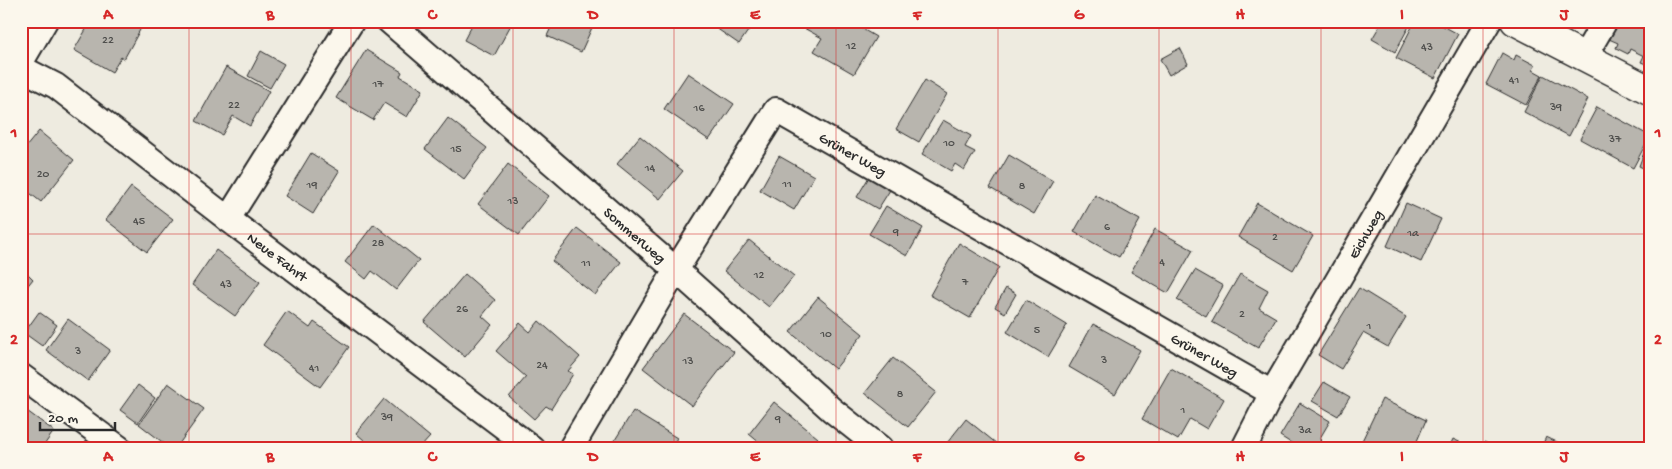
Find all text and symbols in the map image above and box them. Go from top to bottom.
text: A [102,7,114,26]
text: B [265,7,275,26]
text: C [427,7,438,26]
text: D [586,7,599,26]
text: E [750,7,761,26]
text: F [912,7,923,26]
text: G [1074,7,1085,26]
text: H [1235,7,1245,26]
text: I [1400,7,1404,26]
text: J [1559,7,1570,26]
house number: 22 [102,34,114,48]
house number: 12 [845,40,856,54]
house number: 43 [1421,41,1433,55]
house number: 41 [1509,74,1519,88]
house number: 17 [371,78,384,92]
house number: 22 [228,99,240,113]
house number: 39 [1549,101,1562,115]
house number: 16 [693,102,705,116]
text: 1 [10,125,17,144]
text: 1 [1654,125,1661,144]
street label: Grüner Weg [815,129,889,182]
house number: 37 [1608,133,1622,147]
house number: 10 [942,137,955,151]
house number: 15 [449,143,462,157]
house number: 14 [644,162,656,176]
house number: 20 [37,168,50,182]
house number: 11 [781,178,792,192]
house number: 19 [306,179,317,193]
house number: 8 [1019,180,1026,194]
house number: 13 [506,195,519,209]
street label: Sommerweg [599,204,669,268]
street label: Eichweg [1345,207,1388,263]
house number: 45 [133,215,145,229]
house number: 6 [1104,221,1111,235]
house number: 9 [892,226,899,240]
house number: 1a [1406,227,1419,241]
street label: Neue Fahrt [243,229,312,288]
house number: 2 [1272,231,1278,245]
house number: 28 [372,237,385,251]
house number: 4 [1159,256,1165,270]
house number: 11 [580,257,591,271]
house number: 12 [753,269,764,283]
house number: 7 [961,276,969,290]
house number: 43 [220,278,232,292]
house number: 26 [456,303,469,317]
house number: 2 [1239,308,1245,322]
house number: 1 [1366,320,1372,334]
house number: 5 [1034,324,1040,338]
house number: 10 [819,328,832,342]
street label: Grüner Weg [1167,330,1241,383]
text: 2 [10,332,18,351]
text: 2 [1654,332,1662,351]
house number: 3 [74,345,81,359]
house number: 3 [1100,354,1107,368]
house number: 13 [681,355,694,369]
house number: 24 [536,359,548,373]
house number: 41 [309,362,319,376]
house number: 8 [897,388,904,402]
scale bar [40,399,115,431]
house number: 1 [1180,404,1186,418]
text: 20 m [48,410,78,428]
house number: 39 [380,411,393,425]
house number: 9 [774,413,781,427]
house number: 3a [1298,424,1312,438]
text: A [102,449,114,468]
text: B [265,449,275,468]
text: C [427,449,438,468]
text: D [586,449,599,468]
text: E [750,449,761,468]
text: F [912,449,923,468]
text: G [1074,449,1085,468]
text: H [1235,449,1245,468]
text: I [1400,449,1404,468]
text: J [1559,449,1570,468]

